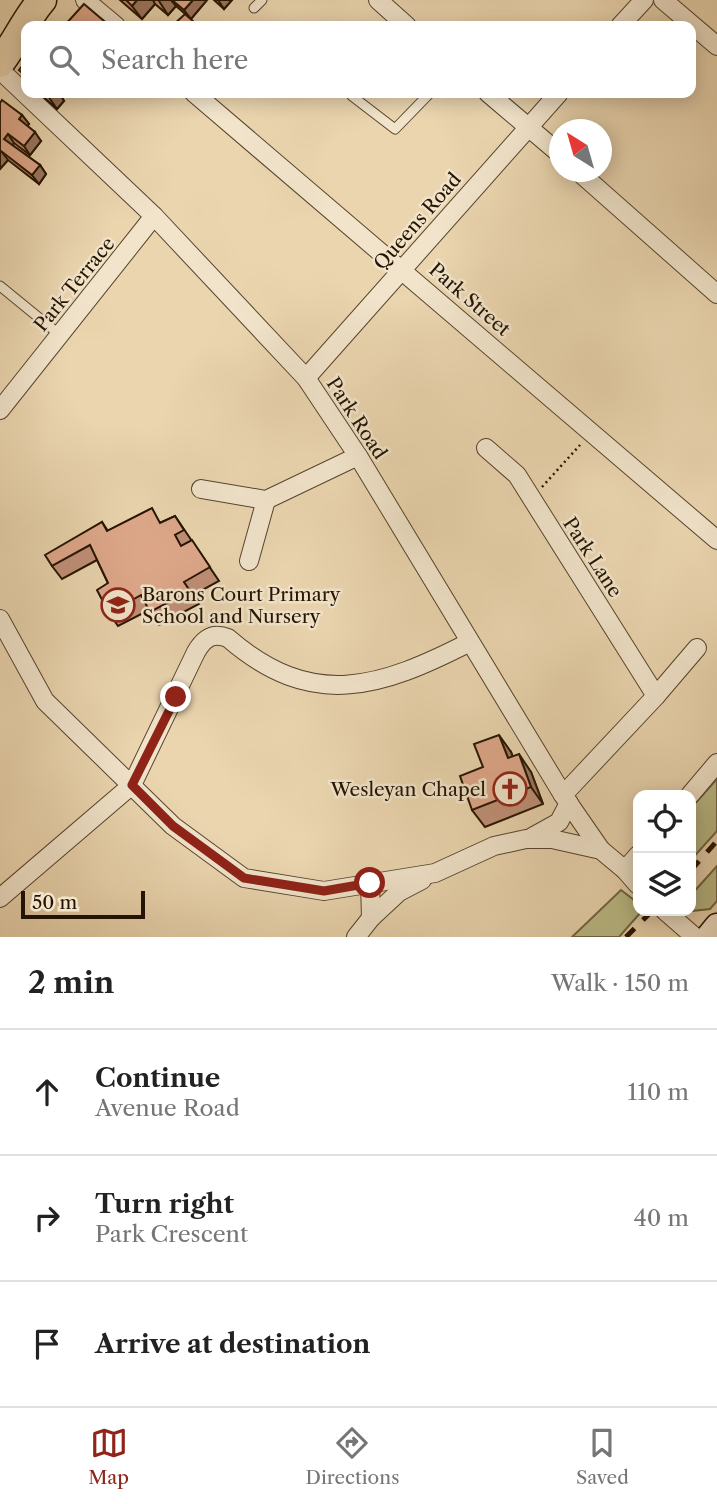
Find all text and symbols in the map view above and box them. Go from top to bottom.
search box [21,21,696,98]
icon: search [45,41,83,79]
text: Search here [101,44,248,76]
north arrow [549,119,612,182]
street label: Queens Road [369,168,466,275]
street label: Park Terrace [29,232,120,336]
street label: Park Street [424,258,515,341]
street label: Park Road [322,373,392,464]
street label: Park Lane [558,513,627,602]
place label: Barons Court Primary School and Nursery [142,583,341,628]
school or university icon: Barons Court Primary School and Nursery [99,586,137,624]
route end [160,681,191,712]
church icon: Wesleyan Chapel [491,770,529,808]
place label: Wesleyan Chapel [329,778,486,801]
map controls [633,790,696,916]
button: locate [633,790,696,853]
button: layers [633,853,696,916]
route start [354,867,385,898]
scale bar [21,888,145,920]
text: 50 m [32,891,77,914]
text: 2 min [28,964,114,1001]
text: Walk · 150 m [551,969,689,997]
text: Continue [95,1062,220,1094]
icon: ahead [28,1073,66,1111]
text: 110 m [628,1078,689,1106]
text: Avenue Road [95,1094,240,1122]
text: Turn right [95,1188,234,1220]
icon: right [28,1199,66,1237]
text: 40 m [634,1204,689,1232]
text: Park Crescent [95,1220,248,1248]
icon: arrive [28,1325,66,1363]
text: Arrive at destination [95,1328,370,1360]
tab: Map [88,1424,129,1489]
tab: Directions [306,1424,399,1489]
tab: Saved [576,1424,629,1489]

